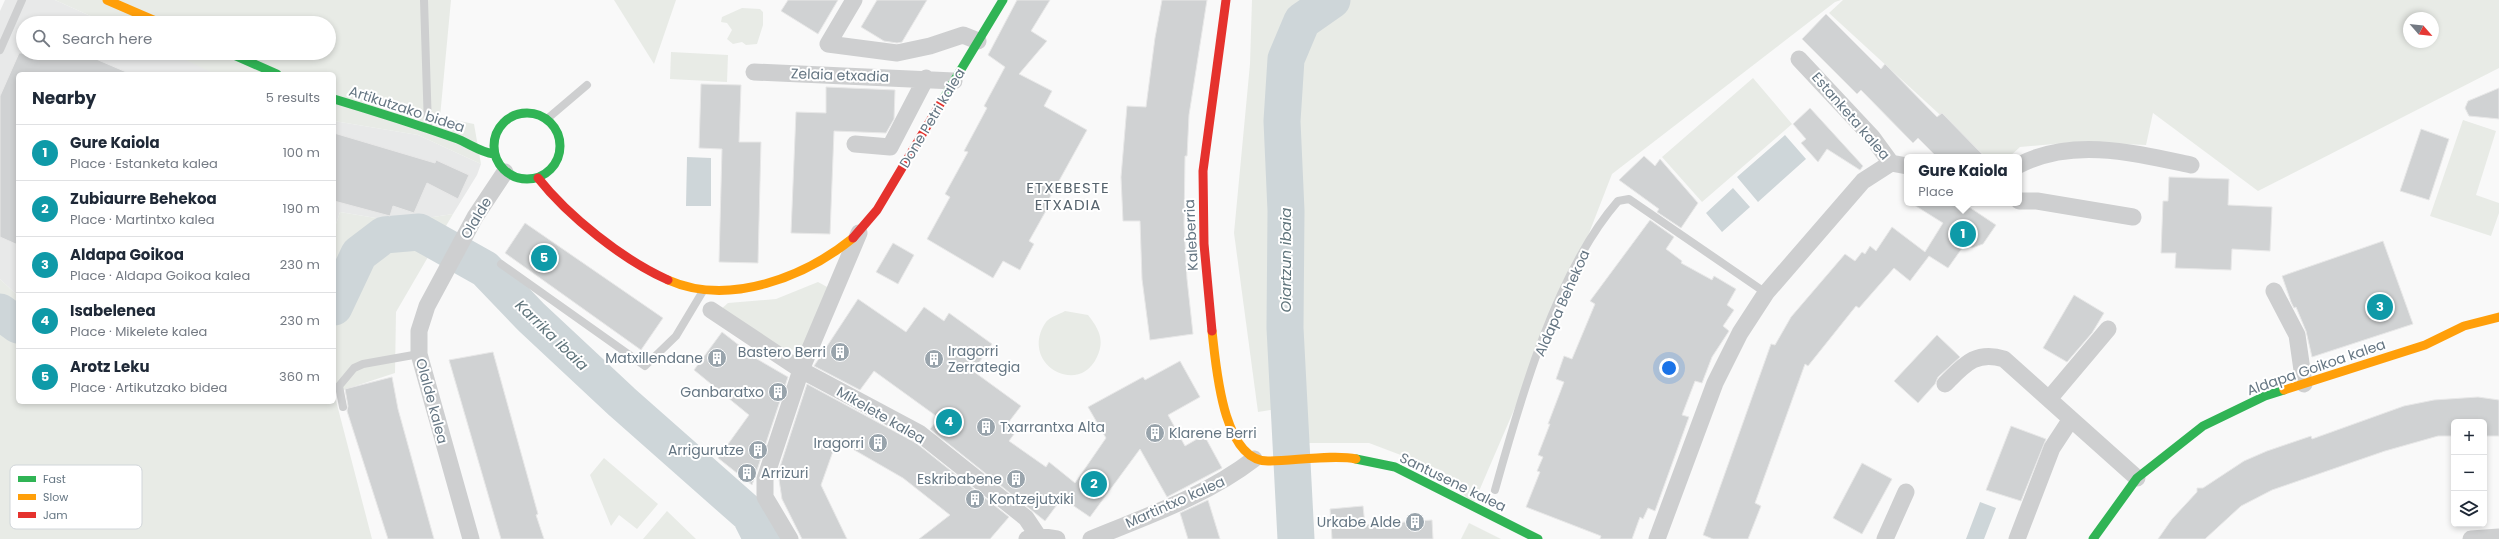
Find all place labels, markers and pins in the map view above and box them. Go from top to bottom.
pin: 1 [1950,219,1976,249]
pin: 5 [531,243,557,273]
pin: 3 [2367,292,2393,322]
building icon: Bastero Berri [829,341,851,363]
place label: Iragorri Zerrategia [948,341,1020,377]
place label: Bastero Berri [738,342,826,362]
building icon: Matxillendane [706,347,728,369]
place label: Matxillendane [605,348,703,368]
building icon: Iragorri Zerrategia [923,348,945,370]
building icon: Ganbaratxo [767,381,789,403]
place label: Ganbaratxo [680,382,764,402]
pin: 4 [936,407,962,437]
building icon: Txarrantxa Alta [975,416,997,438]
place label: Txarrantxa Alta [1000,417,1105,437]
building icon: Klarene Berri [1144,422,1166,444]
place label: Klarene Berri [1169,423,1257,443]
building icon: Iragorri [867,432,889,454]
place label: Iragorri [814,433,864,453]
building icon: Arrigurutze [747,439,769,461]
place label: Arrigurutze [668,440,744,460]
building icon: Arrizuri [736,462,758,484]
place label: Arrizuri [761,463,808,483]
building icon: Eskribabene [1005,468,1027,490]
place label: Eskribabene [917,469,1002,489]
pin: 2 [1081,469,1107,499]
building icon: Kontzejutxiki [964,488,986,510]
place label: Kontzejutxiki [989,489,1074,509]
building icon: Urkabe Alde [1404,511,1426,533]
place label: Urkabe Alde [1317,512,1401,532]

